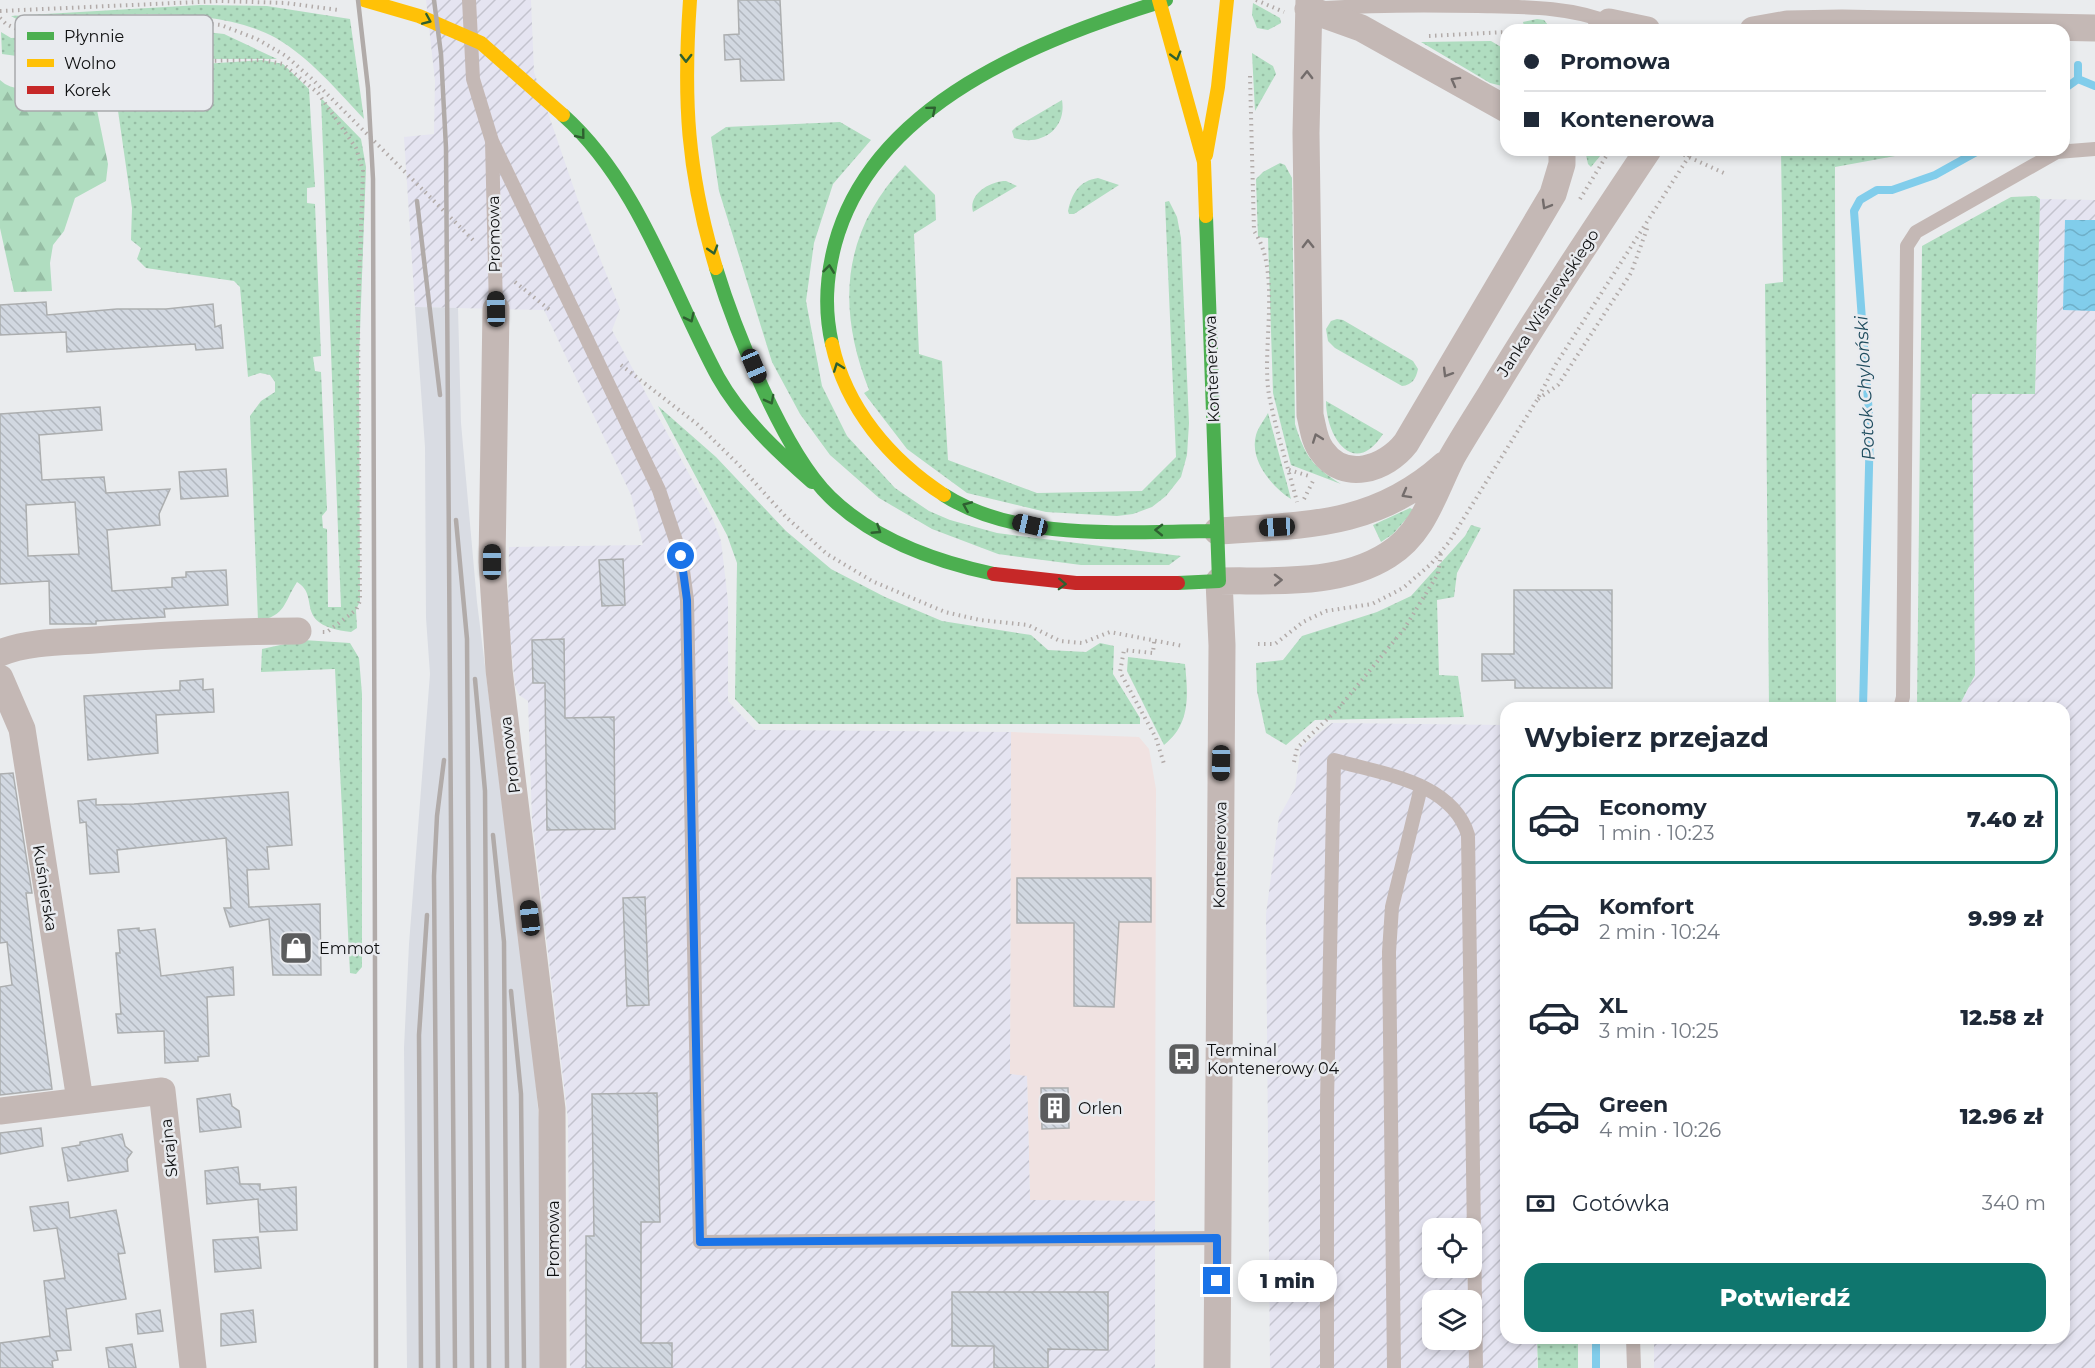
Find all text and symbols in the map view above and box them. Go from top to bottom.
one-way arrow [420,13,431,25]
legend [15,15,213,111]
text: Płynnie [64,27,124,46]
text: Promowa [1560,48,1671,75]
one-way arrow [1169,50,1181,61]
text: Wolno [64,54,116,73]
one-way arrow [680,54,692,63]
one-way arrow [1301,70,1313,79]
one-way arrow [1450,77,1461,88]
text: Korek [64,81,111,100]
one-way arrow [925,106,936,117]
text: Kontenerowa [1560,106,1715,133]
one-way arrow [573,128,584,139]
street label: Promowa [484,195,504,273]
one-way arrow [1542,199,1553,209]
street label: Janka Wiśniewskiego [1493,226,1603,381]
one-way arrow [1302,239,1314,248]
one-way arrow [706,245,718,255]
one-way arrow [822,264,834,273]
car [487,291,505,327]
one-way arrow [683,312,694,323]
street label: Kontenerowa [1201,315,1223,423]
water label: Potok Chyloński [1850,315,1880,461]
car [739,346,769,386]
one-way arrow [833,362,845,373]
one-way arrow [1443,367,1454,377]
one-way arrow [763,394,774,404]
one-way arrow [1311,433,1324,444]
one-way arrow [1402,487,1412,498]
one-way arrow [962,501,973,513]
car [1010,512,1050,538]
car [1259,517,1295,537]
one-way arrow [870,523,881,534]
one-way arrow [1154,524,1163,536]
route start [667,542,694,569]
car [483,544,501,580]
one-way arrow [1273,574,1282,586]
one-way arrow [1058,578,1067,591]
street label: Promowa [496,715,524,795]
text: Wybierz przejazd [1524,721,1769,754]
car [1212,745,1230,781]
icon: car [1527,792,1581,846]
text: Economy [1599,794,1707,821]
street label: Kontenerowa [1210,801,1230,909]
text: 7.40 zł [1967,806,2043,833]
text: 1 min · 10:23 [1599,821,1714,845]
street label: Kuśnierska [29,843,61,933]
icon: car [1527,891,1581,945]
text: Komfort [1599,893,1694,920]
car [519,899,541,937]
text: 9.99 zł [1968,905,2043,932]
text: 2 min · 10:24 [1599,920,1720,944]
shop icon: Emmot [278,930,314,966]
place label: Emmot [319,939,381,958]
icon: car [1527,990,1581,1044]
text: XL [1599,992,1628,1019]
text: 12.58 zł [1960,1004,2043,1031]
text: 3 min · 10:25 [1599,1019,1719,1043]
bus stop icon: Terminal Kontenerowy 04 [1166,1041,1202,1077]
place label: Terminal Kontenerowy 04 [1207,1041,1340,1078]
icon: car [1527,1089,1581,1143]
building icon: Orlen [1037,1090,1073,1126]
text: Green [1599,1091,1668,1118]
place label: Orlen [1078,1099,1123,1118]
text: 12.96 zł [1960,1103,2043,1130]
street label: Skrajna [156,1118,182,1178]
text: 4 min · 10:26 [1599,1118,1721,1142]
icon: cash [1524,1187,1557,1220]
text: Gotówka [1572,1190,1670,1217]
text: 340 m [1982,1191,2046,1215]
street label: Promowa [544,1200,563,1278]
map controls [1422,1218,1482,1350]
button: locate [1422,1218,1482,1278]
callout: 1 min [1238,1260,1337,1302]
button: Potwierdź [1524,1263,2046,1332]
route end [1203,1267,1230,1294]
text: 1 min [1260,1269,1315,1293]
button: layers [1422,1290,1482,1350]

